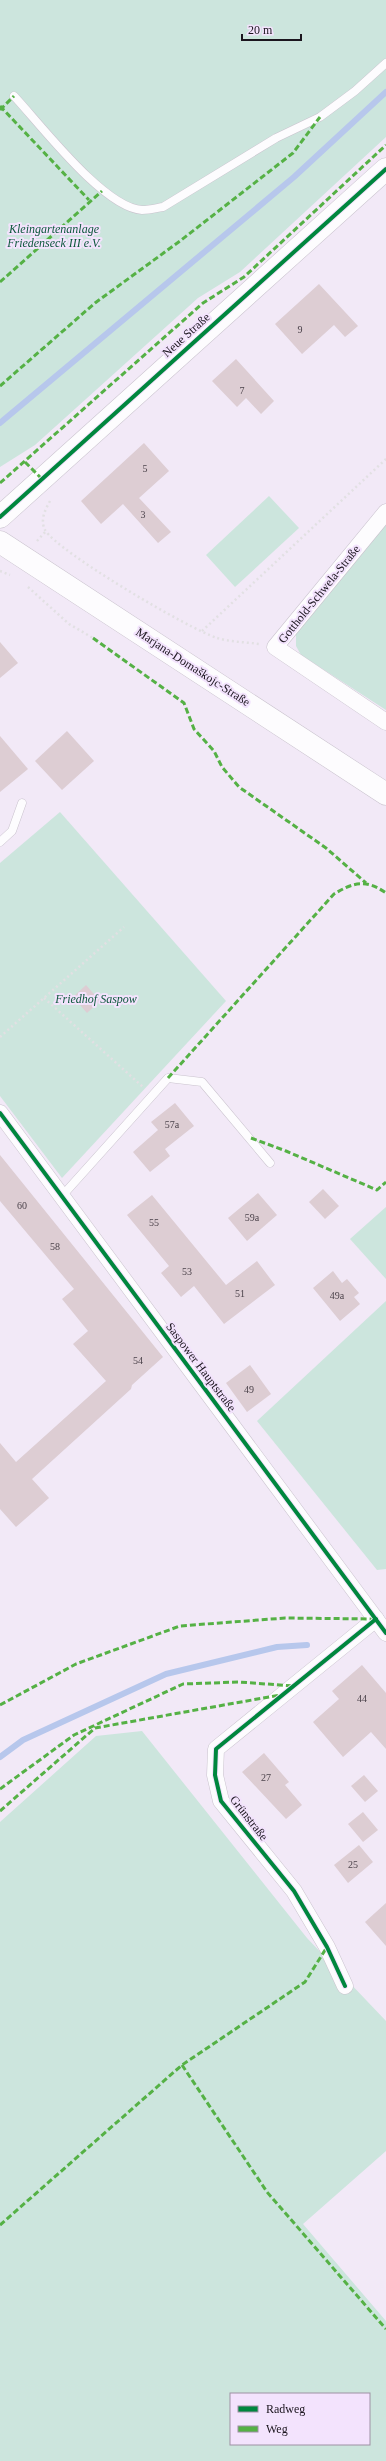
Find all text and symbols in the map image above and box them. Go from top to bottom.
scale bar [242,16,301,42]
text: 20 m [248,23,273,37]
park label: Kleingartenanlage Friedenseck III e.V. [6,222,101,250]
street label: Neue Straße [159,310,213,360]
house number: 9 [298,324,303,335]
house number: 7 [240,385,245,396]
house number: 5 [143,463,148,474]
house number: 3 [141,509,146,520]
street label: Gotthold-Schwela-Straße [275,542,363,646]
street label: Marjana-Domaškojc-Straße [133,625,253,709]
park label: Friedhof Saspow [54,992,137,1006]
house number: 57a [165,1119,180,1130]
house number: 60 [17,1200,27,1211]
house number: 59a [245,1212,260,1223]
house number: 55 [149,1217,159,1228]
house number: 58 [50,1241,60,1252]
house number: 53 [182,1266,192,1277]
house number: 51 [235,1288,245,1299]
house number: 49a [330,1290,345,1301]
street label: Saspower Hauptstraße [163,1320,239,1414]
house number: 54 [133,1355,143,1366]
house number: 49 [244,1384,254,1395]
house number: 44 [357,1693,367,1704]
house number: 27 [261,1772,271,1783]
street label: Grünstraße [227,1793,271,1843]
house number: 25 [348,1859,358,1870]
legend [230,2393,370,2445]
text: Radweg [266,2402,305,2416]
text: Weg [266,2422,288,2436]

